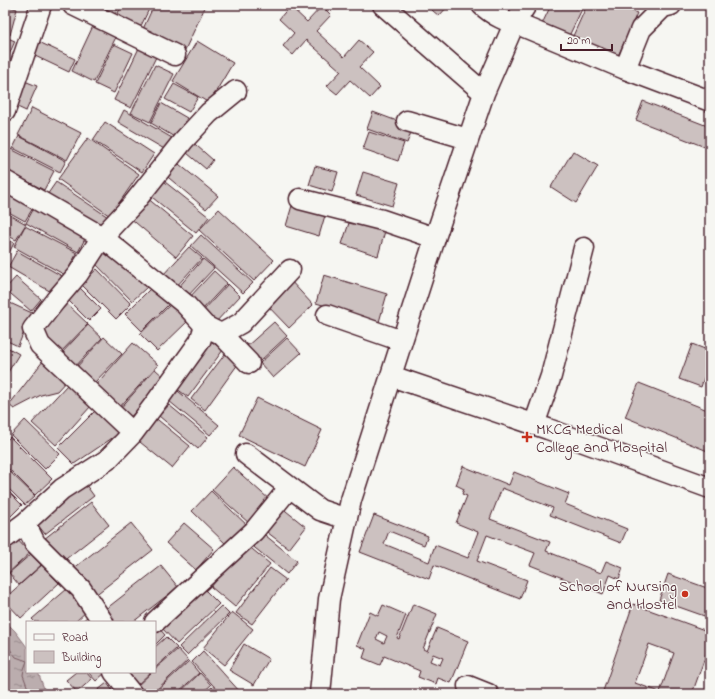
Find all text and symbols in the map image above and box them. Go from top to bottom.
scale bar [561,26,612,52]
text: 20 m [567,32,590,50]
place label: MKCG Medical College and Hospital [536,418,667,460]
marker: MKCG Medical College and Hospital [521,431,533,443]
place label: School of Nursing and Hostel [558,575,677,617]
marker: School of Nursing and Hostel [680,589,690,599]
legend [26,621,156,673]
text: Road [62,629,88,647]
text: Building [61,649,101,668]

